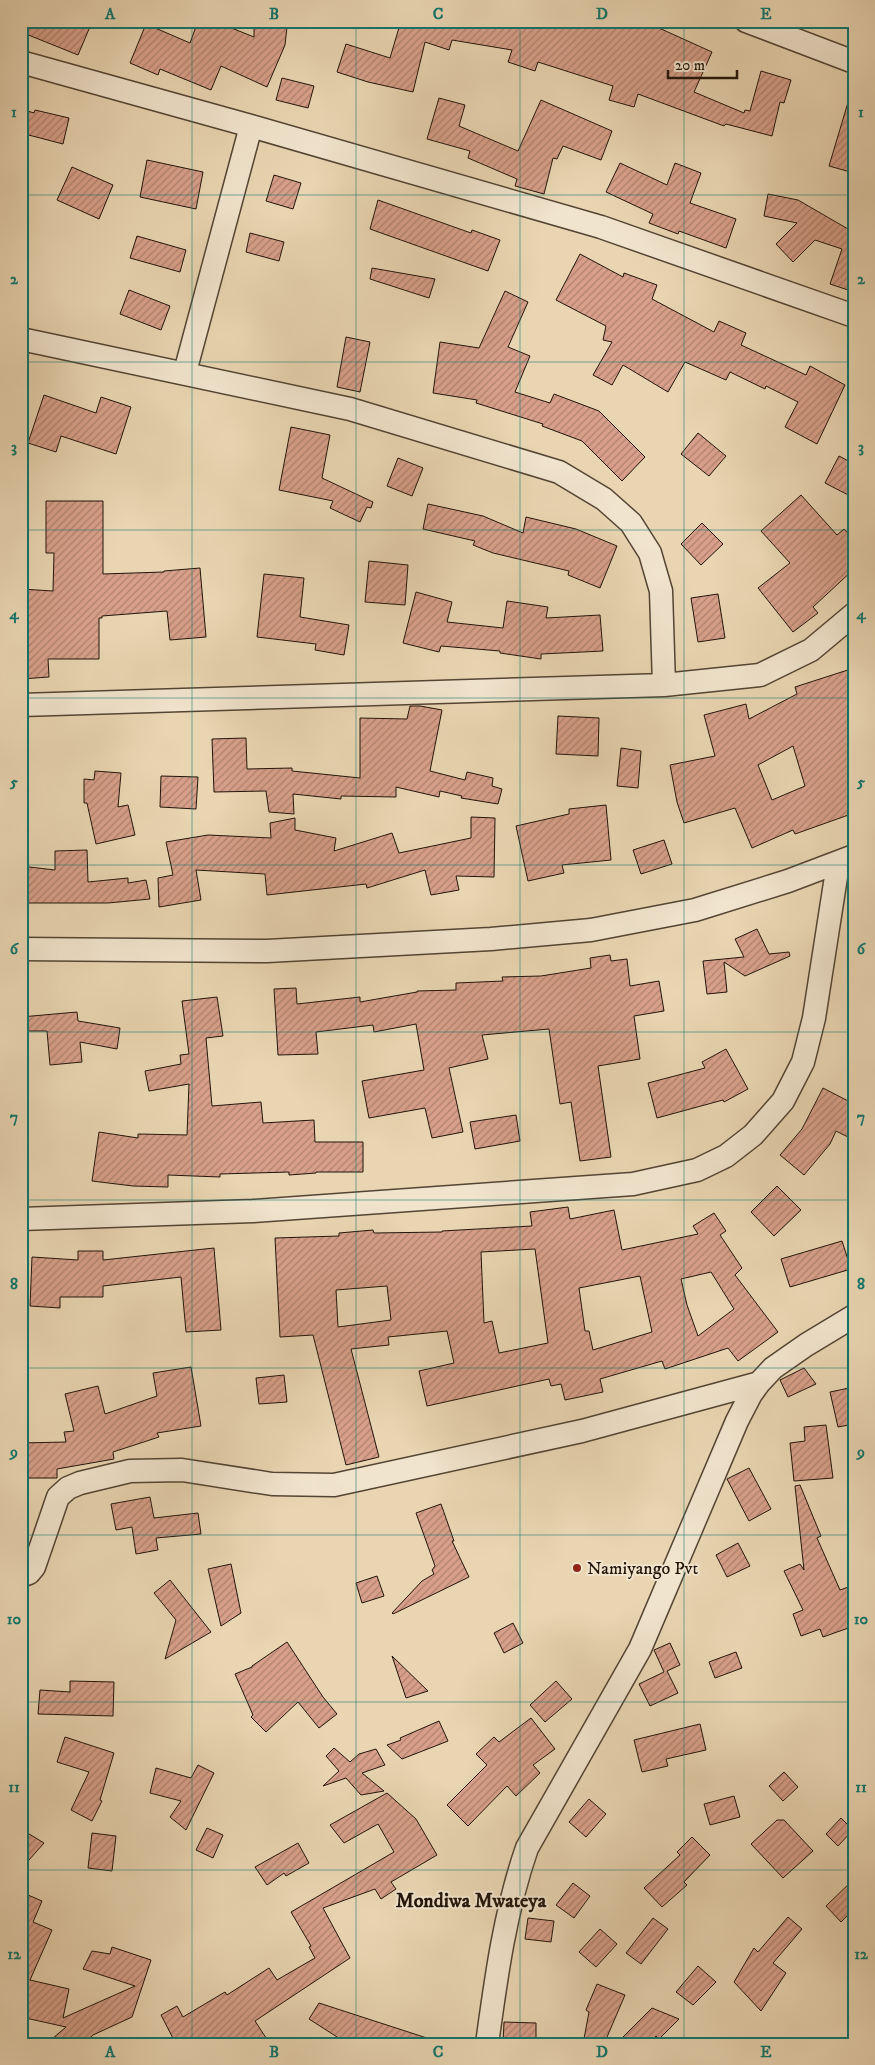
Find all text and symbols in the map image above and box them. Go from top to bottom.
text: A [104,4,116,24]
text: B [269,4,279,24]
text: C [433,4,443,24]
text: D [596,4,608,24]
text: E [760,4,772,24]
scale bar [668,48,736,80]
text: 20 m [675,56,705,75]
text: 1 [11,102,17,122]
text: 1 [858,102,864,122]
text: 2 [10,269,19,289]
text: 2 [857,269,866,289]
text: 3 [11,437,17,457]
text: 3 [858,437,864,457]
text: 4 [8,604,19,624]
text: 4 [855,604,866,624]
text: 5 [9,772,18,792]
text: 5 [856,772,865,792]
text: 6 [10,939,20,959]
text: 6 [857,939,867,959]
text: 7 [10,1107,18,1127]
text: 7 [857,1107,865,1127]
text: 8 [10,1274,18,1294]
text: 8 [857,1274,865,1294]
text: 9 [9,1442,18,1462]
text: 9 [856,1442,865,1462]
place label: Namiyango Pvt [587,1558,699,1580]
marker: Namiyango Pvt [571,1562,583,1574]
text: 10 [7,1609,22,1629]
text: 10 [854,1609,869,1629]
text: 11 [8,1777,20,1797]
text: 11 [855,1777,867,1797]
district label: Mondiwa Mwateya [396,1889,547,1914]
text: 12 [7,1944,22,1964]
text: 12 [854,1944,869,1964]
text: A [104,2042,116,2062]
text: B [269,2042,279,2062]
text: C [433,2042,443,2062]
text: D [596,2042,608,2062]
text: E [760,2042,772,2062]

